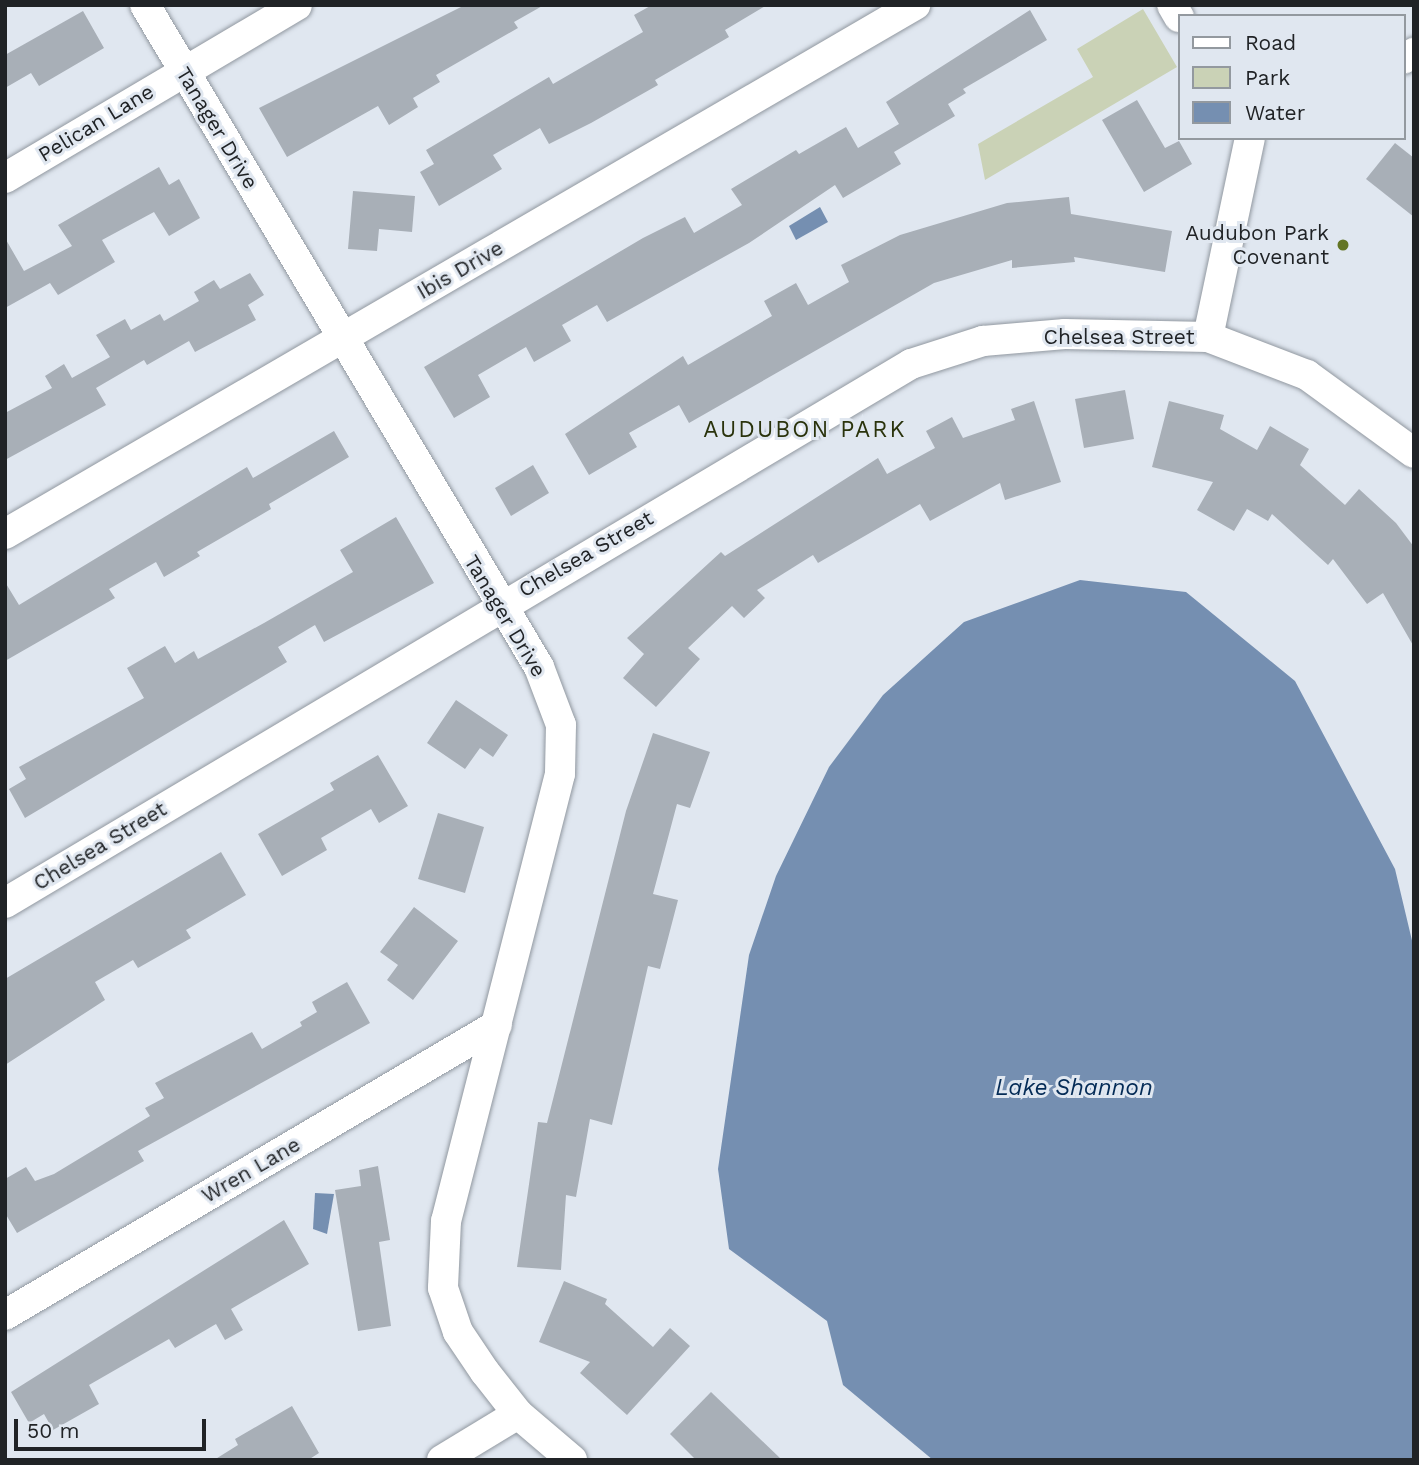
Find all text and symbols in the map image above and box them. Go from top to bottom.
legend [1178,14,1405,140]
text: Road [1245,30,1296,55]
street label: Tanager Drive [171,62,263,194]
text: Park [1245,65,1290,90]
street label: Pelican Lane [34,79,158,167]
text: Water [1245,100,1305,125]
place label: Audubon Park Covenant [1185,220,1329,270]
street label: Ibis Drive [412,235,508,305]
marker: Audubon Park Covenant [1335,237,1351,253]
street label: Chelsea Street [1043,324,1195,350]
district label: AUDUBON PARK [705,416,905,444]
street label: Chelsea Street [514,505,658,603]
street label: Tanager Drive [459,550,551,682]
street label: Chelsea Street [29,796,171,896]
water label: Lake Shannon [995,1074,1153,1102]
street label: Wren Lane [197,1132,305,1208]
scale bar [18,1406,210,1450]
text: 50 m [27,1418,79,1443]

